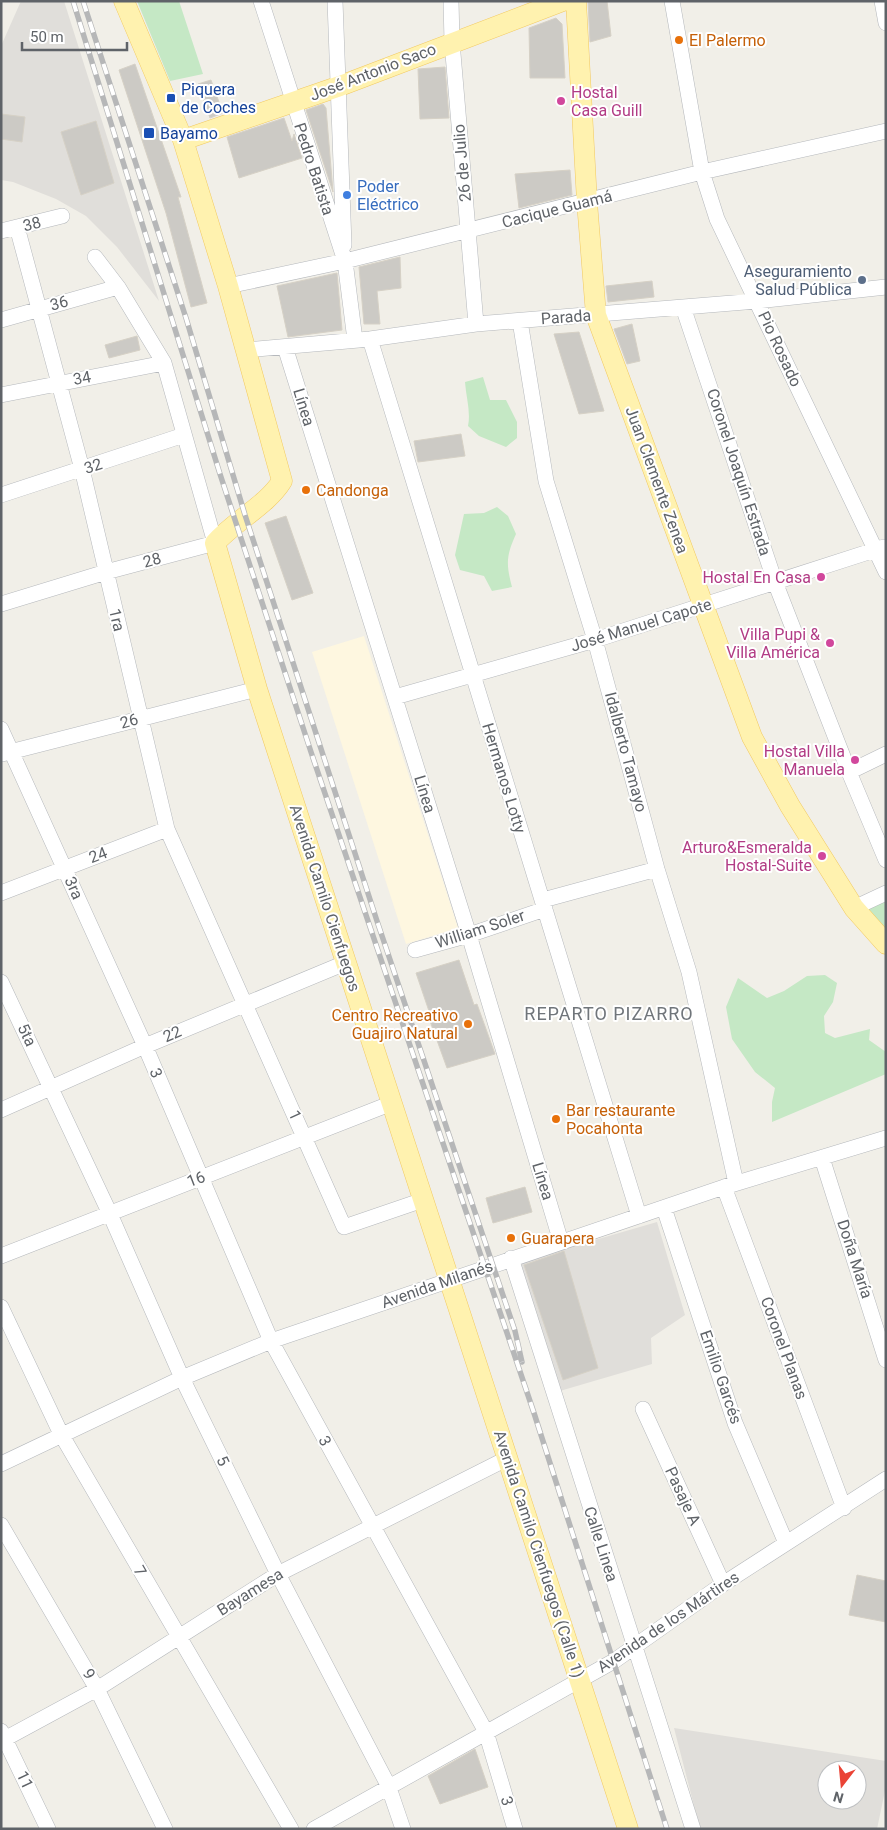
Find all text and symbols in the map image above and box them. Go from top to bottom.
scale bar [22,20,128,52]
text: 50 m [30,28,64,46]
place label: El Palermo [689,31,766,50]
marker: El Palermo [673,34,685,46]
street label: José Antonio Saco [307,39,439,105]
place label: Piquera de Coches [181,80,256,117]
place label: Hostal Casa Guill [571,83,642,120]
marker: Piquera de Coches [165,92,177,104]
marker: Hostal Casa Guill [555,95,567,107]
street label: Pedro Batista [290,120,338,218]
street label: 26 de Julio [449,123,475,203]
place label: Bayamo [160,124,218,143]
marker: Bayamo [142,126,156,140]
place label: Poder Eléctrico [357,177,419,214]
street label: Cacique Guamá [500,186,614,232]
marker: Poder Eléctrico [341,189,353,201]
street label: 38 [21,213,43,235]
place label: Aseguramiento Salud Pública [744,262,852,299]
marker: Aseguramiento Salud Pública [856,274,868,286]
street label: 36 [48,291,70,315]
street label: Parada [540,306,592,328]
street label: Pio Rosado [754,308,806,390]
street label: 34 [71,367,93,389]
street label: Línea [289,386,319,428]
street label: Coronel Joaquín Estrada [703,386,775,558]
street label: Juan Clemente Zenea [622,404,692,556]
street label: 32 [82,454,104,478]
place label: Candonga [316,481,389,500]
marker: Candonga [300,484,312,496]
street label: 28 [141,548,163,572]
place label: Hostal En Casa [702,568,811,587]
marker: Hostal En Casa [815,571,827,583]
street label: José Manuel Capote [568,595,714,655]
street label: 1ra [105,607,129,633]
place label: Villa Pupi & Villa América [726,625,820,662]
marker: Villa Pupi & Villa América [824,637,836,649]
street label: Idalberto Tamayo [601,690,651,814]
street label: 26 [118,709,140,733]
street label: Hermanos Lotty [478,721,530,836]
place label: Hostal Villa Manuela [764,742,845,779]
marker: Hostal Villa Manuela [849,754,861,766]
street label: Línea [410,773,440,815]
street label: Avenida Camilo Cienfuegos [286,802,364,994]
place label: Arturo&Esmeralda Hostal-Suite [682,838,812,875]
street label: 24 [86,843,110,867]
marker: Arturo&Esmeralda Hostal-Suite [816,850,828,862]
street label: 3ra [61,874,87,902]
street label: William Soler [433,905,528,952]
district label: REPARTO PIZARRO [524,1003,694,1024]
place label: Centro Recreativo Guajiro Natural [332,1006,458,1043]
marker: Centro Recreativo Guajiro Natural [462,1018,474,1030]
street label: 5ta [14,1021,40,1049]
street label: 22 [160,1022,184,1046]
street label: 3 [145,1065,167,1081]
place label: Bar restaurante Pocahonta [566,1101,675,1138]
street label: 1 [284,1107,306,1123]
marker: Bar restaurante Pocahonta [550,1113,562,1125]
street label: Línea [528,1160,558,1202]
street label: 16 [184,1167,208,1191]
street label: Doña María [833,1217,877,1301]
place label: Guarapera [521,1229,595,1248]
marker: Guarapera [505,1232,517,1244]
street label: Avenida Milanés [379,1256,495,1312]
street label: Coronel Planas [757,1294,811,1402]
street label: Emilio Garcés [696,1328,746,1426]
street label: Avenida Camilo Cienfuegos (Calle 1) [490,1428,588,1680]
street label: 3 [314,1433,336,1449]
street label: 5 [212,1453,234,1469]
street label: Pasaje A [661,1464,705,1529]
street label: Calle Linea [580,1504,622,1584]
street label: 7 [130,1562,150,1580]
street label: Bayamesa [214,1564,286,1620]
street label: Avenida de los Mártires [593,1567,743,1677]
street label: 9 [79,1665,99,1683]
north arrow [817,1760,867,1810]
street label: 11 [13,1768,37,1792]
text: N [831,1788,845,1807]
street label: 3 [497,1794,517,1808]

